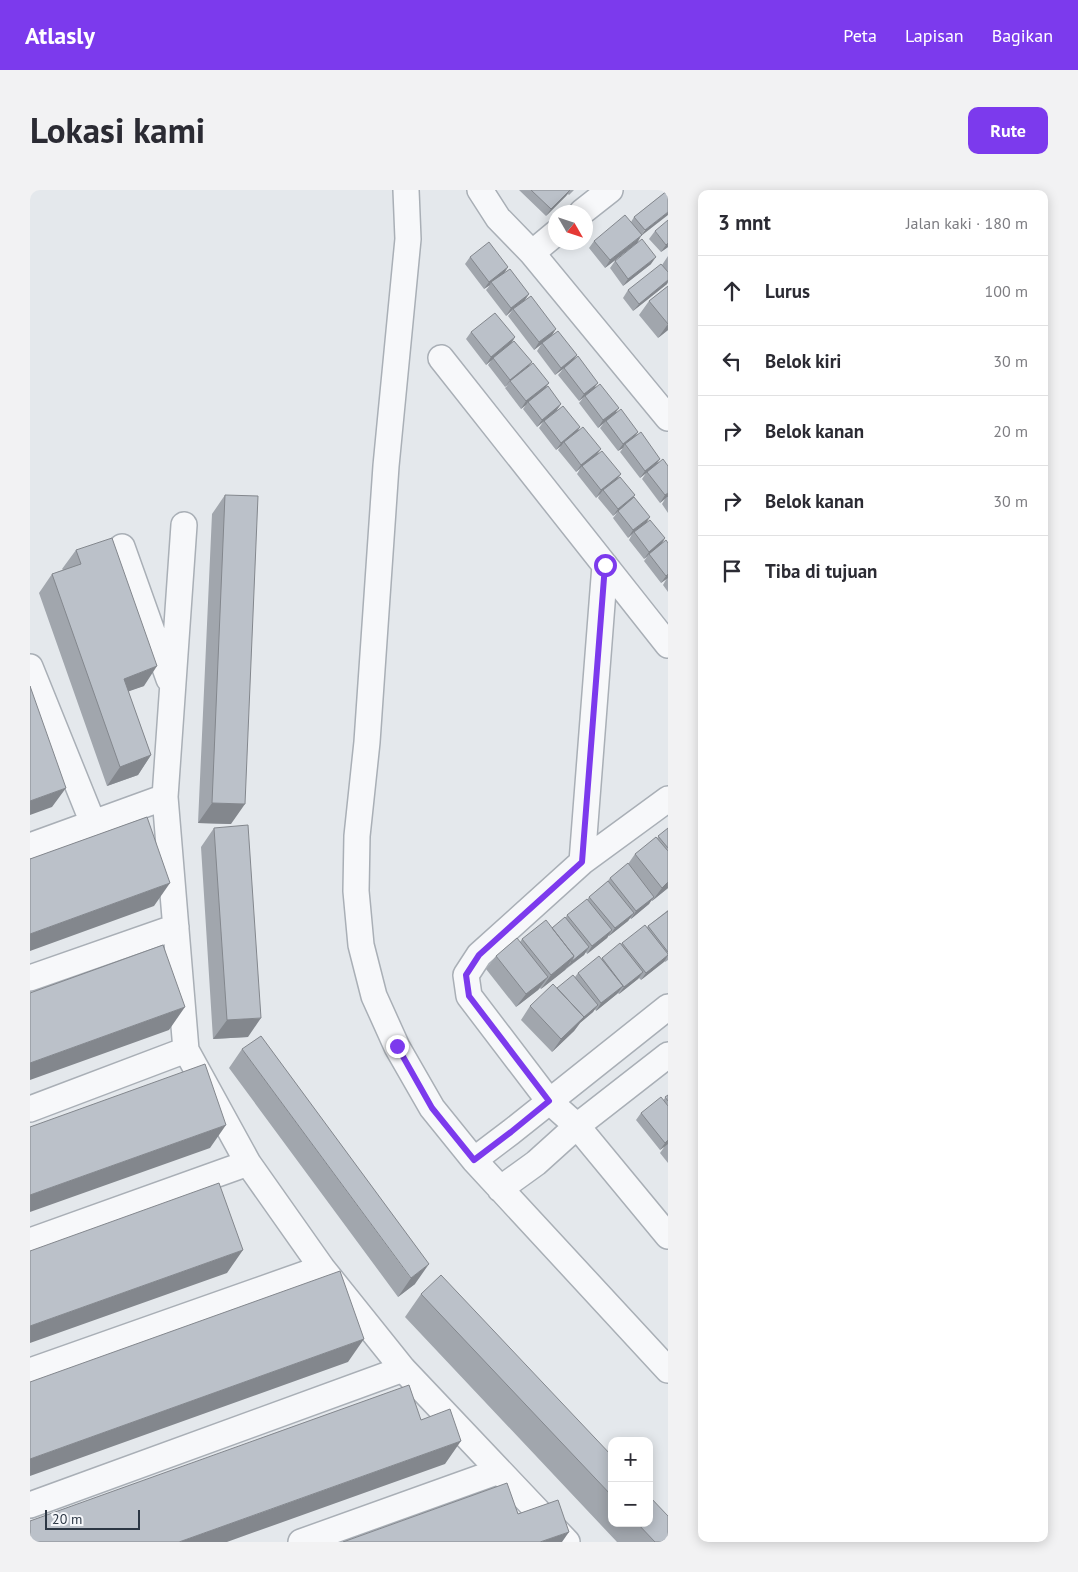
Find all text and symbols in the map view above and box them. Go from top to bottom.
text: Atlasly [25,20,95,51]
text: Peta [843,24,877,47]
text: Lapisan [905,24,964,47]
text: Bagikan [992,24,1053,47]
text: Lokasi kami [30,107,205,153]
button: Rute [968,107,1048,154]
north arrow [548,205,593,250]
text: 3 mnt [718,209,771,236]
text: Jalan kaki · 180 m [906,213,1028,233]
icon: ahead [718,277,746,305]
text: Lurus [765,279,810,303]
text: 100 m [985,281,1028,301]
icon: left [718,347,746,375]
text: Belok kiri [765,349,841,373]
text: 30 m [993,351,1028,371]
icon: right [718,417,746,445]
text: Belok kanan [765,419,864,443]
text: 20 m [993,421,1028,441]
icon: right [718,487,746,515]
text: Belok kanan [765,489,864,513]
text: 30 m [993,491,1028,511]
route start [594,554,617,577]
icon: arrive [718,557,746,585]
text: Tiba di tujuan [765,559,877,583]
route end [386,1035,409,1058]
map controls [608,1437,653,1527]
button: + [608,1437,653,1482]
button: − [608,1482,653,1527]
scale bar [45,1507,140,1530]
text: 20 m [52,1510,82,1528]

